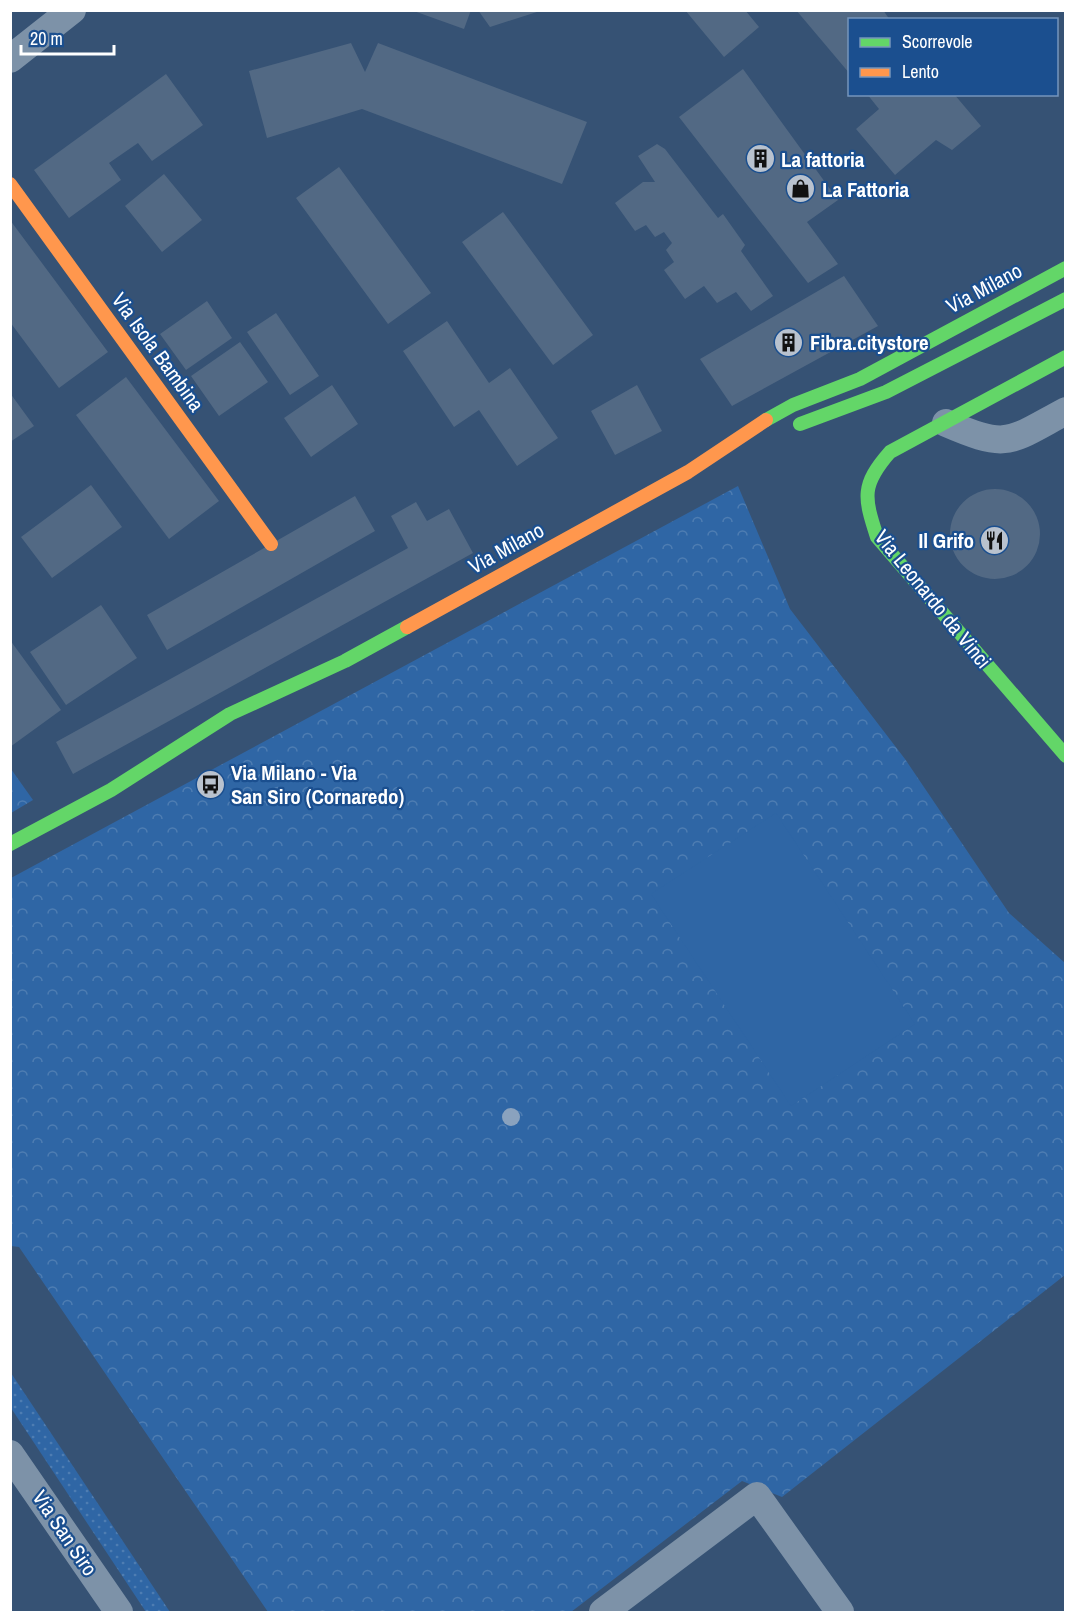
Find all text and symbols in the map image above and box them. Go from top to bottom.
scale bar [21,18,114,56]
legend [848,18,1058,96]
text: 20 m [30,26,63,51]
text: Scorrevole [902,29,973,54]
text: Lento [902,59,939,84]
building icon: La fattoria [744,143,776,175]
place label: La fattoria [781,145,865,174]
shop icon: La Fattoria [785,173,817,205]
place label: La Fattoria [822,175,910,204]
street label: Via Milano [941,256,1027,320]
street label: Via Isola Bambina [105,287,211,418]
building icon: Fibra.citystore [773,326,805,358]
place label: Fibra.citystore [810,328,929,357]
street label: Via Milano [463,515,549,581]
street label: Via Leonardo da Vinci [868,524,998,674]
restaurant icon: Il Grifo [979,524,1011,556]
place label: Il Grifo [918,526,974,555]
place label: Via Milano - Via San Siro (Cornaredo) [231,758,404,811]
bus stop icon: Via Milano - Via San Siro (Cornaredo) [194,768,226,800]
street label: Via San Siro [26,1485,104,1581]

